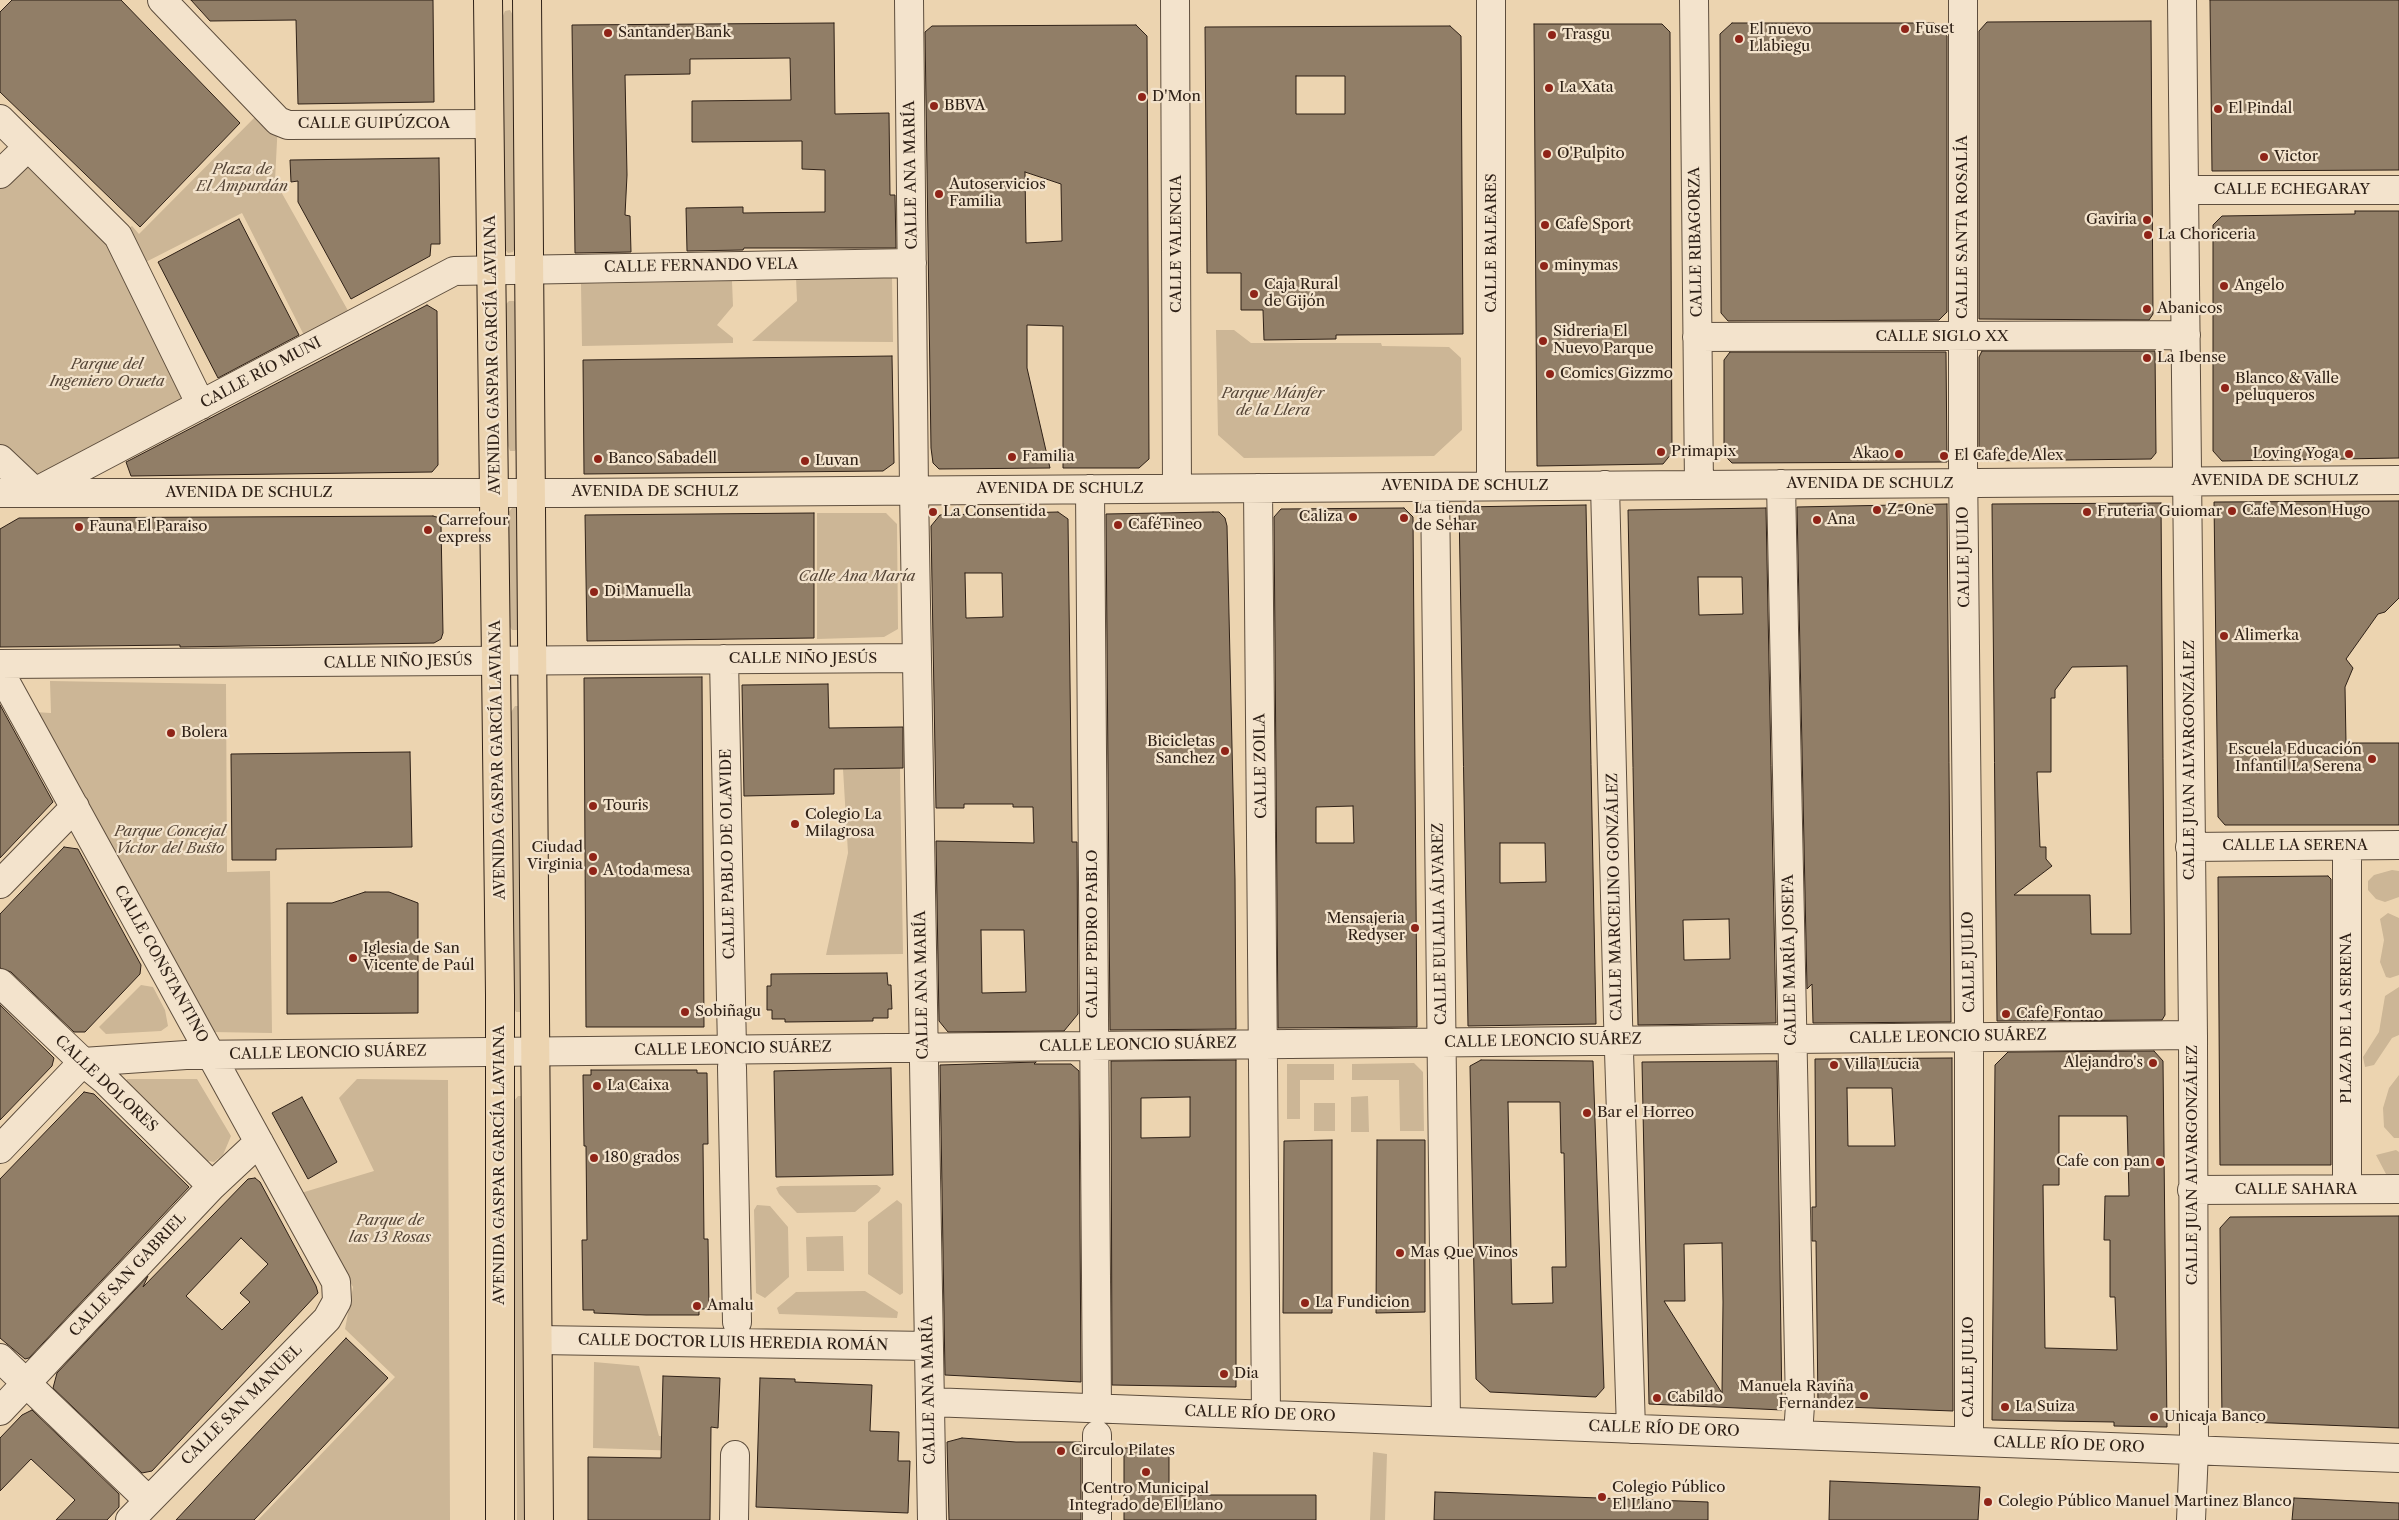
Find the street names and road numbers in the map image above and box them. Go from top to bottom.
street label: CALLE ANA MARÍA [901,100,921,250]
street label: CALLE GUIPÚZCOA [298,115,450,133]
street label: CALLE SANTA ROSALÍA [1954,135,1972,319]
street label: CALLE RIBAGORZA [1686,167,1706,317]
street label: CALLE BALEARES [1483,173,1501,313]
street label: CALLE VALENCIA [1168,175,1186,313]
street label: CALLE ECHEGARAY [2214,181,2370,199]
street label: AVENIDA GASPAR GARCÍA LAVIANA [482,215,504,495]
street label: CALLE FERNANDO VELA [604,255,798,277]
street label: CALLE SIGLO XX [1875,328,2009,346]
street label: CALLE RÍO MUNI [197,334,325,412]
street label: AVENIDA DE SCHULZ [2191,472,2359,490]
street label: AVENIDA DE SCHULZ [1786,475,1954,493]
street label: AVENIDA DE SCHULZ [1381,477,1549,495]
street label: AVENIDA DE SCHULZ [976,480,1144,498]
street label: AVENIDA DE SCHULZ [571,483,739,501]
street label: AVENIDA DE SCHULZ [165,484,333,502]
street label: CALLE JULIO [1954,506,1974,608]
street label: AVENIDA GASPAR GARCÍA LAVIANA [487,620,509,900]
street label: CALLE JUAN ALVARGONZÁLEZ [2181,640,2199,880]
street label: CALLE NIÑO JESÚS [729,650,877,668]
street label: CALLE NIÑO JESÚS [323,652,473,672]
street label: CALLE ZOILA [1251,713,1271,819]
street label: CALLE PABLO DE OLAVIDE [717,748,739,960]
street label: CALLE MARCELINO GONZÁLEZ [1604,773,1626,1021]
street label: CALLE EULALIA ÁLVAREZ [1429,823,1451,1025]
street label: CALLE LA SERENA [2222,837,2368,855]
street label: CALLE PEDRO PABLO [1084,849,1102,1019]
street label: CALLE MARÍA JOSEFA [1780,874,1800,1046]
street label: CALLE CONSTANTINO [110,882,212,1046]
street label: CALLE ANA MARÍA [912,910,932,1060]
street label: CALLE JULIO [1959,911,1979,1013]
street label: PLAZA DE LA SERENA [2338,932,2356,1104]
street label: AVENIDA GASPAR GARCÍA LAVIANA [491,1025,509,1305]
street label: CALLE LEONCIO SUÁREZ [1849,1026,2047,1048]
street label: CALLE LEONCIO SUÁREZ [1444,1030,1642,1052]
street label: CALLE DOLORES [51,1032,161,1136]
street label: CALLE LEONCIO SUÁREZ [1039,1034,1237,1056]
street label: CALLE LEONCIO SUÁREZ [634,1038,832,1060]
street label: CALLE LEONCIO SUÁREZ [229,1042,427,1064]
street label: CALLE JUAN ALVARGONZÁLEZ [2184,1045,2202,1285]
street label: CALLE SAHARA [2235,1181,2357,1199]
street label: CALLE SAN GABRIEL [66,1209,190,1341]
street label: CALLE ANA MARÍA [919,1315,939,1465]
street label: CALLE JULIO [1960,1316,1978,1418]
street label: CALLE DOCTOR LUIS HEREDIA ROMÁN [578,1331,888,1355]
street label: CALLE SAN MANUEL [178,1341,306,1469]
street label: CALLE RÍO DE ORO [1184,1402,1336,1426]
street label: CALLE RÍO DE ORO [1588,1417,1740,1441]
street label: CALLE RÍO DE ORO [1993,1433,2145,1457]

